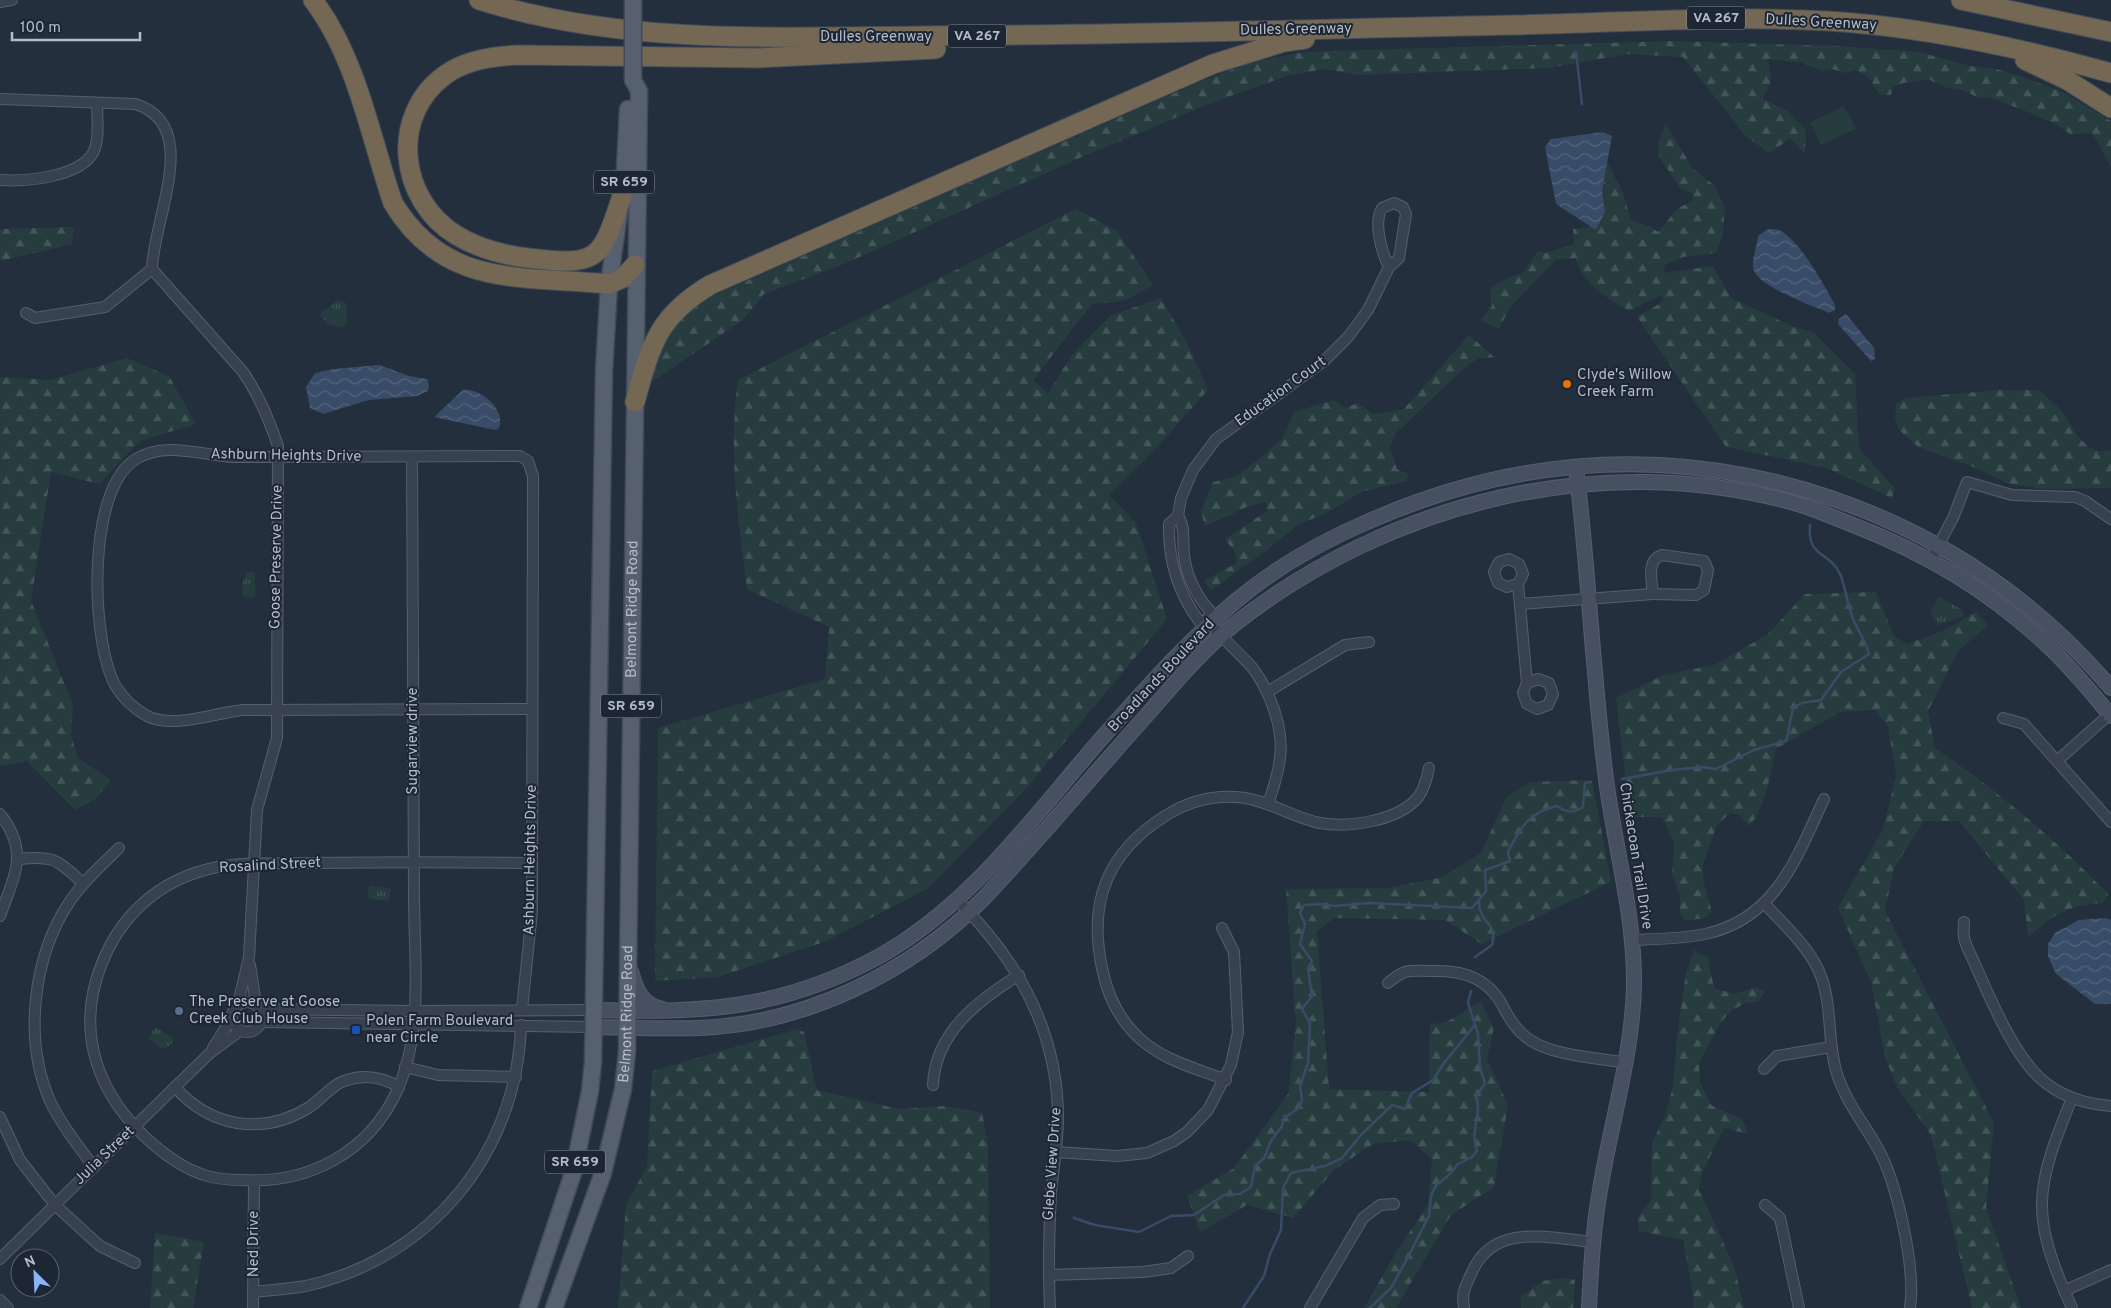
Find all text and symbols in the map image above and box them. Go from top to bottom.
road number: VA 267 [1687,7,1745,30]
scale bar [12,10,140,42]
street label: Dulles Greenway [1765,11,1877,35]
text: 100 m [20,19,61,38]
street label: Dulles Greenway [1240,20,1352,40]
road number: VA 267 [948,24,1006,48]
street label: Dulles Greenway [820,28,932,47]
road number: SR 659 [594,170,654,193]
street label: Education Court [1232,353,1330,431]
place label: Clyde's Willow Creek Farm [1577,366,1672,402]
marker: Clyde's Willow Creek Farm [1561,378,1573,390]
street label: Ashburn Heights Drive [210,445,362,467]
street label: Goose Preserve Drive [266,485,288,629]
street label: Belmont Ridge Road [622,540,643,678]
street label: Broadlands Boulevard [1105,615,1219,737]
street label: Sugarview drive [404,687,423,795]
road number: SR 659 [601,694,661,718]
street label: Chickacoan Trail Drive [1614,781,1656,931]
street label: Ashburn Heights Drive [520,784,542,936]
street label: Rosalind Street [218,854,322,878]
street label: Belmont Ridge Road [614,945,638,1084]
place label: The Preserve at Goose Creek Club House [189,993,340,1029]
marker: The Preserve at Goose Creek Club House [173,1005,185,1017]
place label: Polen Farm Boulevard near Circle [366,1012,513,1048]
marker: Polen Farm Boulevard near Circle [350,1024,362,1036]
street label: Glebe View Drive [1040,1107,1066,1221]
street label: Julia Street [71,1122,139,1190]
road number: SR 659 [545,1150,605,1174]
street label: Ned Drive [245,1211,264,1277]
north arrow [10,1248,60,1298]
text: N [22,1253,38,1272]

